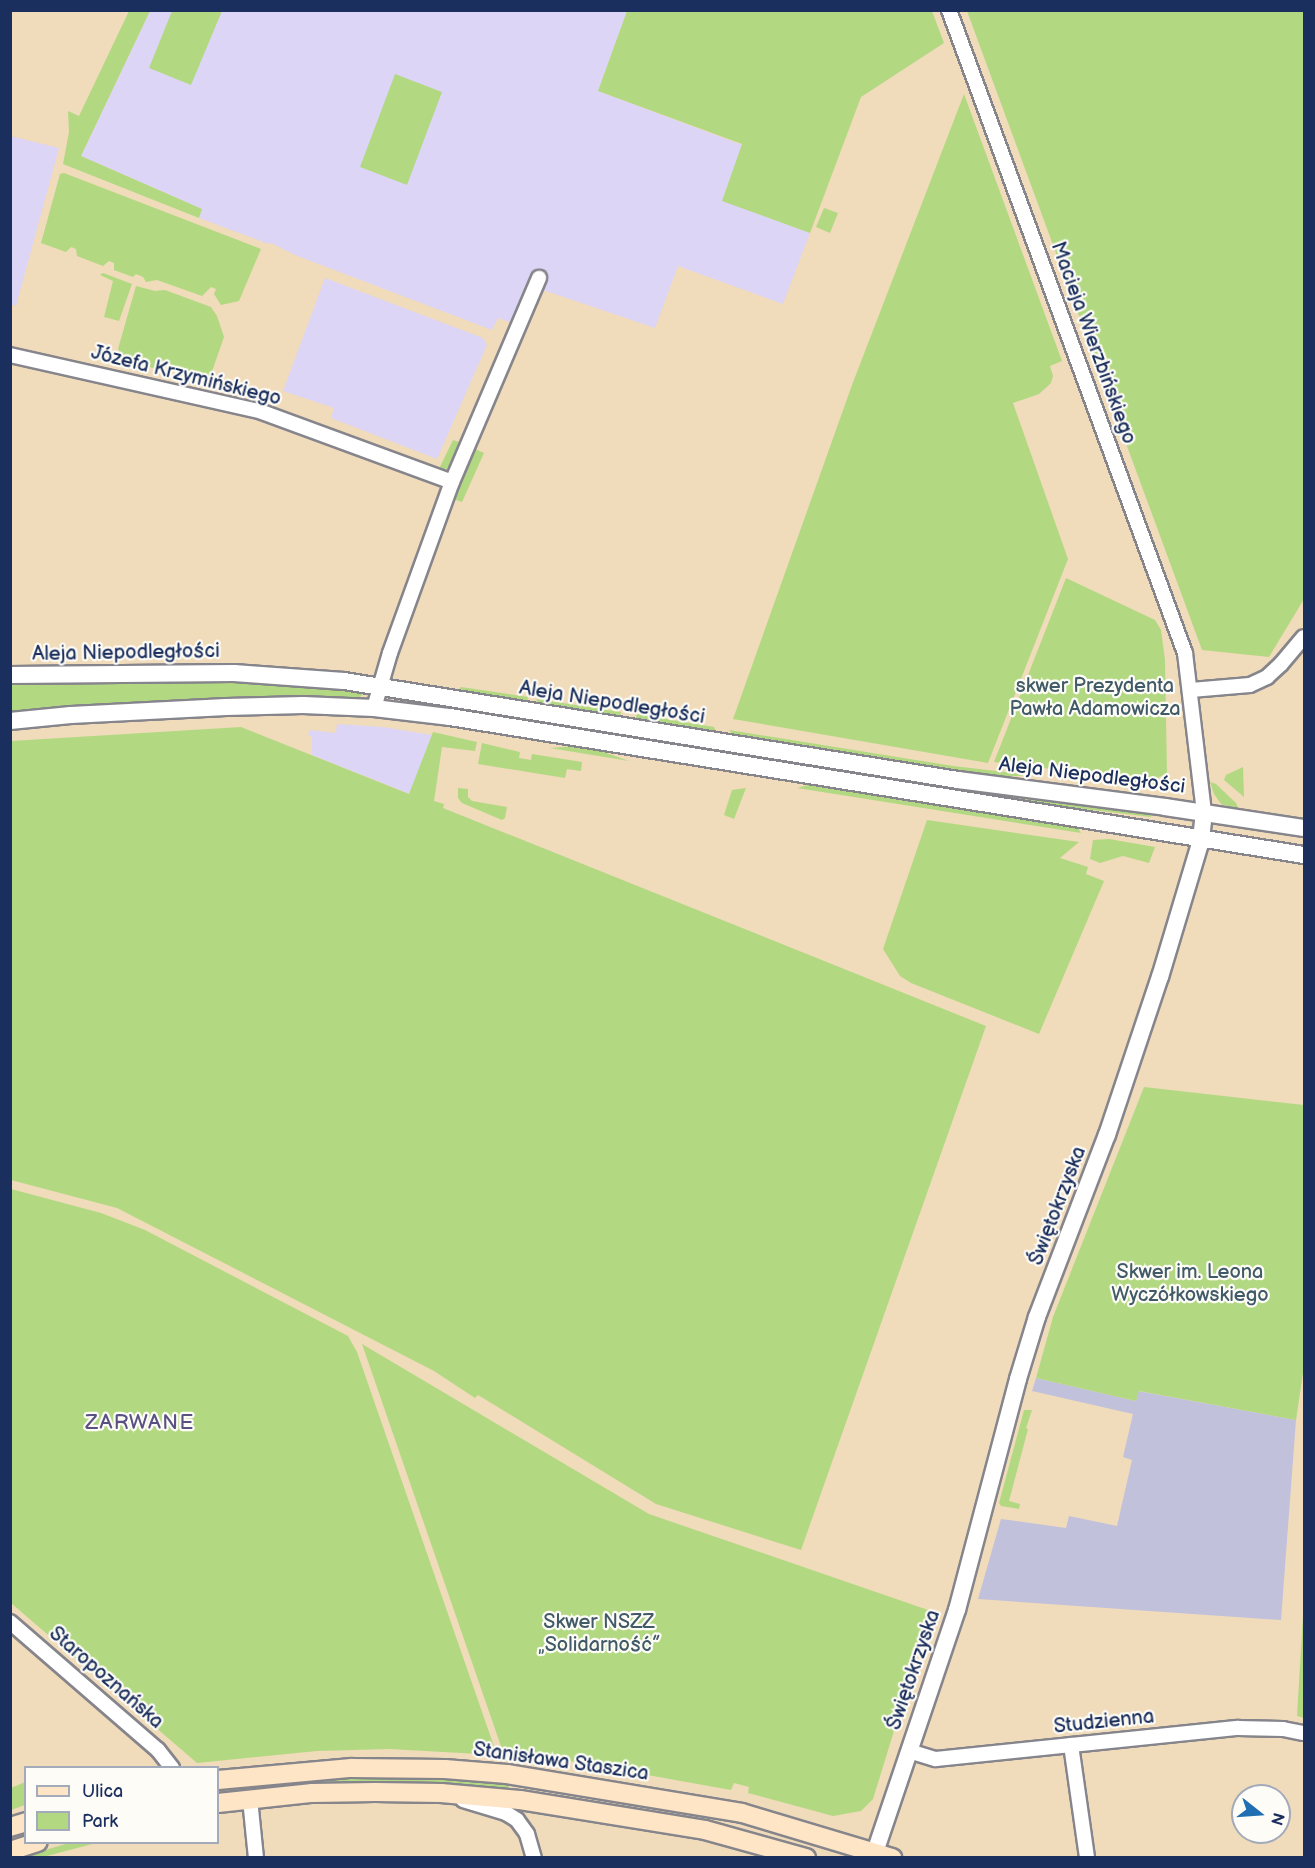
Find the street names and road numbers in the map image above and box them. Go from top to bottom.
street label: Macieja Wierzbińskiego [1045,238,1141,448]
street label: Józefa Krzymińskiego [89,341,283,411]
street label: Aleja Niepodległości [32,639,220,667]
street label: Aleja Niepodległości [517,676,707,730]
street label: Aleja Niepodległości [997,753,1187,799]
street label: Świętokrzyska [1024,1143,1092,1269]
street label: Świętokrzyska [882,1607,946,1733]
street label: Staropoznańska [44,1622,168,1734]
street label: Studzienna [1053,1705,1155,1739]
street label: Stanisława Staszica [472,1738,650,1786]

